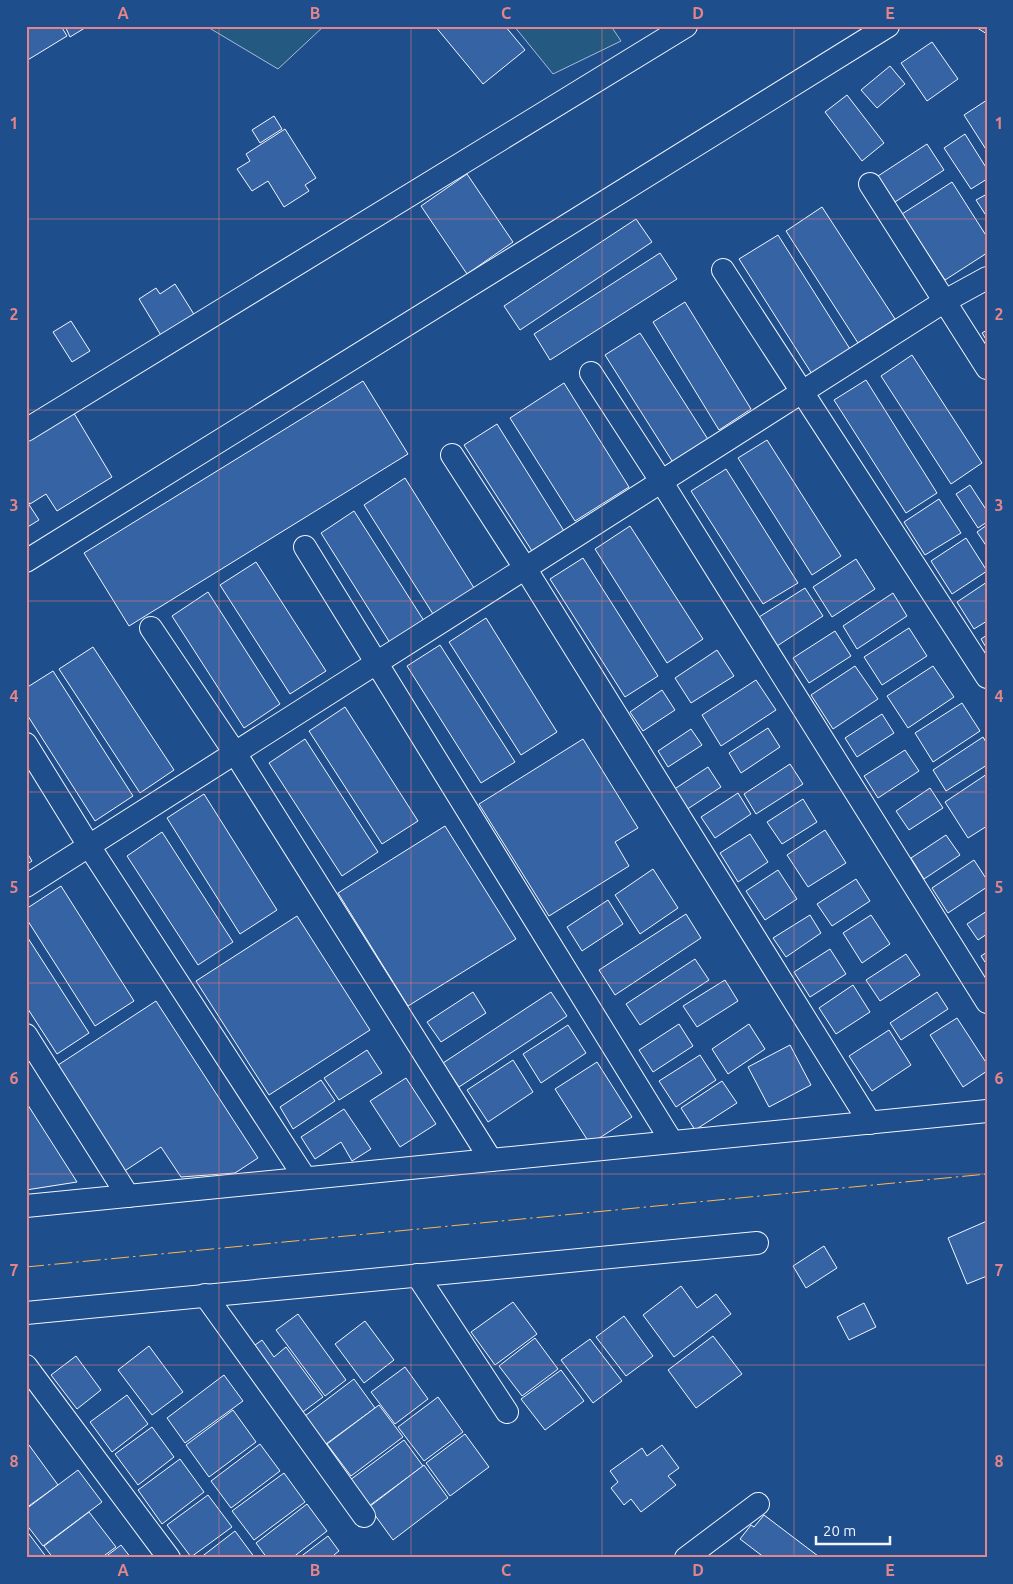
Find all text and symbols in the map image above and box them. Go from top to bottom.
text: A [117,4,129,22]
text: B [310,4,320,22]
text: C [501,4,511,22]
text: D [692,4,704,22]
text: E [885,4,895,22]
text: 1 [9,114,19,132]
text: 1 [994,114,1004,132]
text: 2 [9,305,19,323]
text: 2 [994,305,1004,323]
text: 3 [9,496,19,514]
text: 3 [994,496,1004,514]
text: 4 [9,687,19,705]
text: 4 [994,687,1004,705]
text: 5 [9,878,19,896]
text: 5 [994,878,1004,896]
text: 6 [9,1069,19,1087]
text: 6 [994,1069,1004,1087]
text: 7 [9,1261,19,1279]
text: 7 [994,1261,1004,1279]
text: 8 [9,1452,19,1470]
text: 8 [994,1452,1004,1470]
scale bar [816,1514,889,1546]
text: 20 m [823,1522,856,1539]
text: A [117,1561,129,1579]
text: B [310,1561,320,1579]
text: C [501,1561,511,1579]
text: D [692,1561,704,1579]
text: E [885,1561,895,1579]

